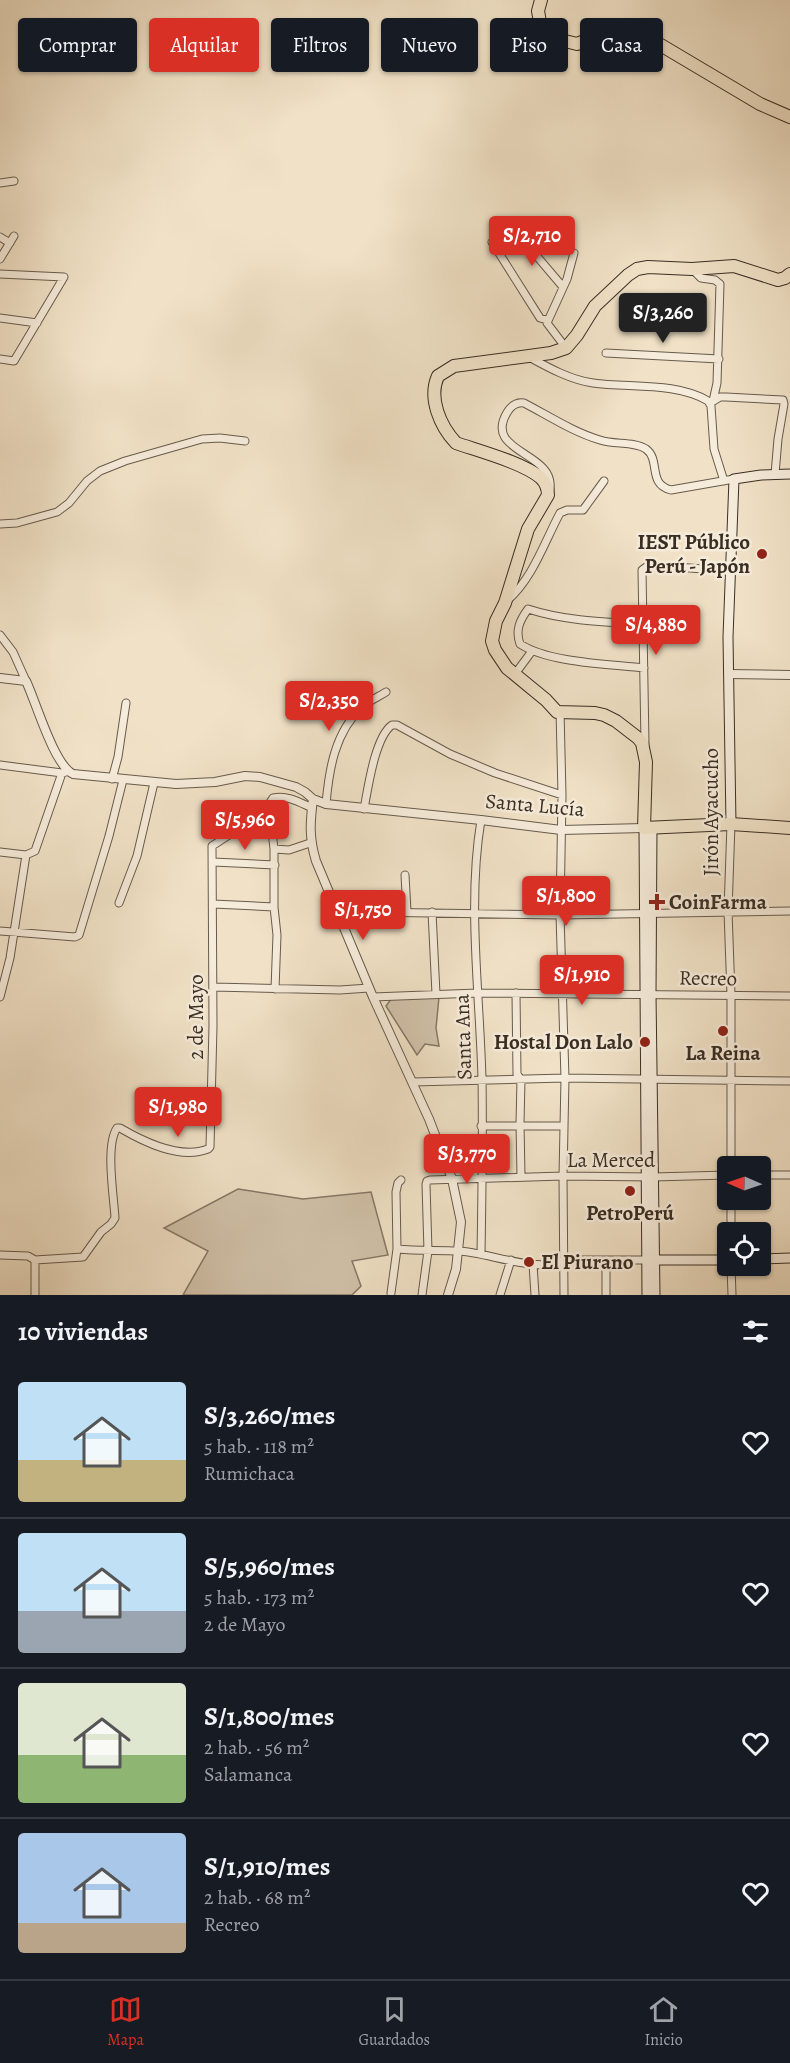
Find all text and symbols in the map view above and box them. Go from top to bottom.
chip: Comprar [18,18,137,72]
chip: Alquilar [149,18,259,72]
chip: Filtros [271,18,369,72]
chip: Nuevo [381,18,478,72]
chip: Piso [490,18,568,72]
chip: Casa [580,18,663,72]
pin: S/2,710 [477,216,587,267]
text: S/2,710 [503,222,561,249]
pin: S/3,260 [608,293,718,344]
text: S/3,260 [633,299,693,326]
place label: IEST Público Perú - Japón [637,528,750,580]
marker: IEST Público Perú - Japón [755,547,769,561]
pin: S/4,880 [601,605,711,656]
text: S/4,880 [625,611,687,638]
pin: S/2,350 [274,681,384,732]
text: S/2,350 [299,687,359,714]
street label: Jirón Ayacucho [697,748,725,876]
street label: Santa Lucía [484,787,586,823]
pin: S/5,960 [190,800,300,851]
text: S/5,960 [215,806,275,833]
pin: S/1,800 [511,876,621,927]
text: S/1,800 [536,882,596,909]
place label: CoinFarma [669,888,768,916]
pin: S/1,750 [308,890,418,941]
marker: CoinFarma [650,895,664,909]
text: S/1,750 [334,896,392,923]
pin: S/1,910 [527,955,637,1006]
text: S/1,910 [554,961,610,988]
street label: Recreo [679,963,737,993]
street label: 2 de Mayo [182,974,210,1060]
street label: Santa Ana [448,993,478,1080]
marker: La Reina [716,1024,730,1038]
place label: Hostal Don Lalo [494,1028,633,1056]
marker: Hostal Don Lalo [638,1035,652,1049]
place label: La Reina [685,1039,762,1067]
pin: S/1,980 [123,1087,233,1138]
text: S/1,980 [149,1093,207,1120]
pin: S/3,770 [412,1134,522,1185]
text: S/3,770 [438,1140,496,1167]
street label: La Merced [567,1146,656,1174]
north arrow [717,1156,771,1210]
map controls [717,1156,771,1276]
marker: PetroPerú [623,1184,637,1198]
place label: PetroPerú [586,1199,675,1227]
button: locate [717,1222,771,1276]
place label: El Piurano [541,1248,634,1276]
marker: El Piurano [522,1255,536,1269]
text: 10 viviendas [18,1314,148,1349]
icon: filters [739,1315,772,1348]
text: S/3,260/mes [204,1398,335,1433]
icon: home [66,1406,138,1478]
icon: heart [739,1426,772,1459]
text: 5 hab. · 118 m² [204,1433,314,1460]
text: Rumichaca [204,1460,295,1487]
text: S/5,960/mes [204,1549,335,1584]
icon: home [66,1557,138,1629]
icon: heart [739,1577,772,1610]
text: 5 hab. · 173 m² [204,1584,314,1611]
text: 2 de Mayo [204,1611,285,1638]
text: S/1,800/mes [204,1699,334,1734]
icon: home [66,1707,138,1779]
icon: heart [739,1727,772,1760]
text: 2 hab. · 56 m² [204,1734,309,1761]
text: Salamanca [204,1761,292,1788]
text: S/1,910/mes [204,1849,330,1884]
icon: home [66,1857,138,1929]
icon: heart [739,1877,772,1910]
text: 2 hab. · 68 m² [204,1884,311,1911]
text: Recreo [204,1911,259,1938]
tab: Mapa [107,1993,144,2051]
tab: Guardados [359,1993,430,2051]
tab: Inicio [645,1993,683,2051]

